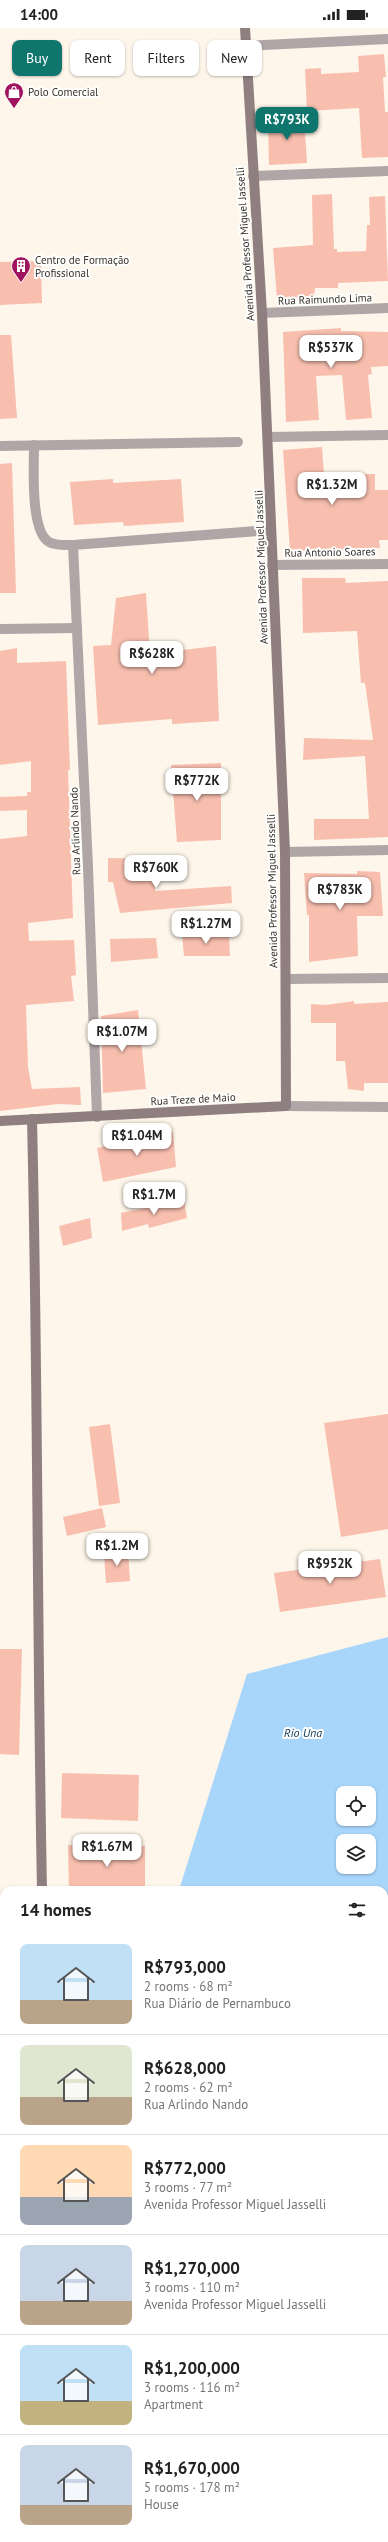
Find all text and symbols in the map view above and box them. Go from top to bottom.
text: 14:00 [20,5,58,24]
chip: Buy [12,40,62,76]
chip: Rent [70,40,125,76]
chip: Filters [133,40,199,76]
chip: New [207,40,262,76]
shop icon: Polo Comercial [3,81,25,109]
place label: Polo Comercial [28,85,99,99]
pin: R$793K [254,107,320,141]
text: R$793K [264,111,310,128]
street label: Avenida Professor Miguel Jasselli [233,167,257,321]
place label: Centro de Formação Profissional [35,253,129,280]
building icon: Centro de Formação Profissional [10,255,32,283]
street label: Rua Raimundo Lima [278,290,372,308]
pin: R$537K [298,335,364,369]
text: R$537K [308,339,354,356]
pin: R$1.32M [295,472,369,506]
text: R$1.32M [307,476,357,493]
street label: Avenida Professor Miguel Jasselli [251,490,271,644]
street label: Rua Antonio Soares [284,544,376,560]
pin: R$628K [119,641,185,675]
text: R$628K [129,645,175,662]
pin: R$772K [164,768,230,802]
text: R$772K [174,772,220,789]
street label: Rua Arlindo Nando [66,787,84,875]
street label: Avenida Professor Miguel Jasselli [264,814,280,968]
pin: R$760K [123,855,189,889]
text: R$760K [133,859,179,876]
pin: R$783K [307,877,373,911]
text: R$783K [317,881,363,898]
pin: R$1.27M [169,911,243,945]
text: R$1.27M [181,915,231,932]
pin: R$1.07M [85,1019,159,1053]
text: R$1.07M [97,1023,147,1040]
street label: Rua Treze de Maio [150,1090,236,1108]
pin: R$1.04M [100,1123,174,1157]
text: R$1.04M [112,1127,162,1144]
pin: R$1.7M [121,1182,187,1216]
text: R$1.7M [132,1186,176,1203]
pin: R$1.2M [84,1533,150,1567]
text: R$1.2M [95,1537,139,1554]
pin: R$952K [297,1551,363,1585]
text: R$952K [307,1555,353,1572]
water label: Rio Una [284,1725,322,1740]
map controls [336,1786,376,1874]
button: locate [336,1786,376,1826]
pin: R$1.67M [70,1834,144,1868]
button: layers [336,1834,376,1874]
text: R$1.67M [82,1838,132,1855]
text: 14 homes [20,1899,91,1921]
icon: filters [346,1899,368,1921]
text: R$793,000 [144,1956,226,1978]
icon: home [52,1960,100,2008]
text: 2 rooms · 68 m² [144,1978,233,1995]
text: Rua Diário de Pernambuco [144,1995,291,2012]
text: R$628,000 [144,2057,226,2079]
icon: home [52,2061,100,2109]
text: 2 rooms · 62 m² [144,2079,233,2096]
text: Rua Arlindo Nando [144,2096,248,2113]
text: R$772,000 [144,2157,226,2179]
icon: home [52,2161,100,2209]
text: 3 rooms · 77 m² [144,2179,232,2196]
text: Avenida Professor Miguel Jasselli [144,2196,326,2213]
text: R$1,270,000 [144,2257,240,2279]
icon: home [52,2261,100,2309]
text: 3 rooms · 110 m² [144,2279,240,2296]
text: Avenida Professor Miguel Jasselli [144,2296,326,2313]
text: R$1,200,000 [144,2357,240,2379]
icon: home [52,2361,100,2409]
text: 3 rooms · 116 m² [144,2379,240,2396]
text: Apartment [144,2396,203,2413]
text: R$1,670,000 [144,2457,240,2479]
icon: home [52,2461,100,2509]
text: 5 rooms · 178 m² [144,2479,240,2496]
text: House [144,2496,179,2513]

